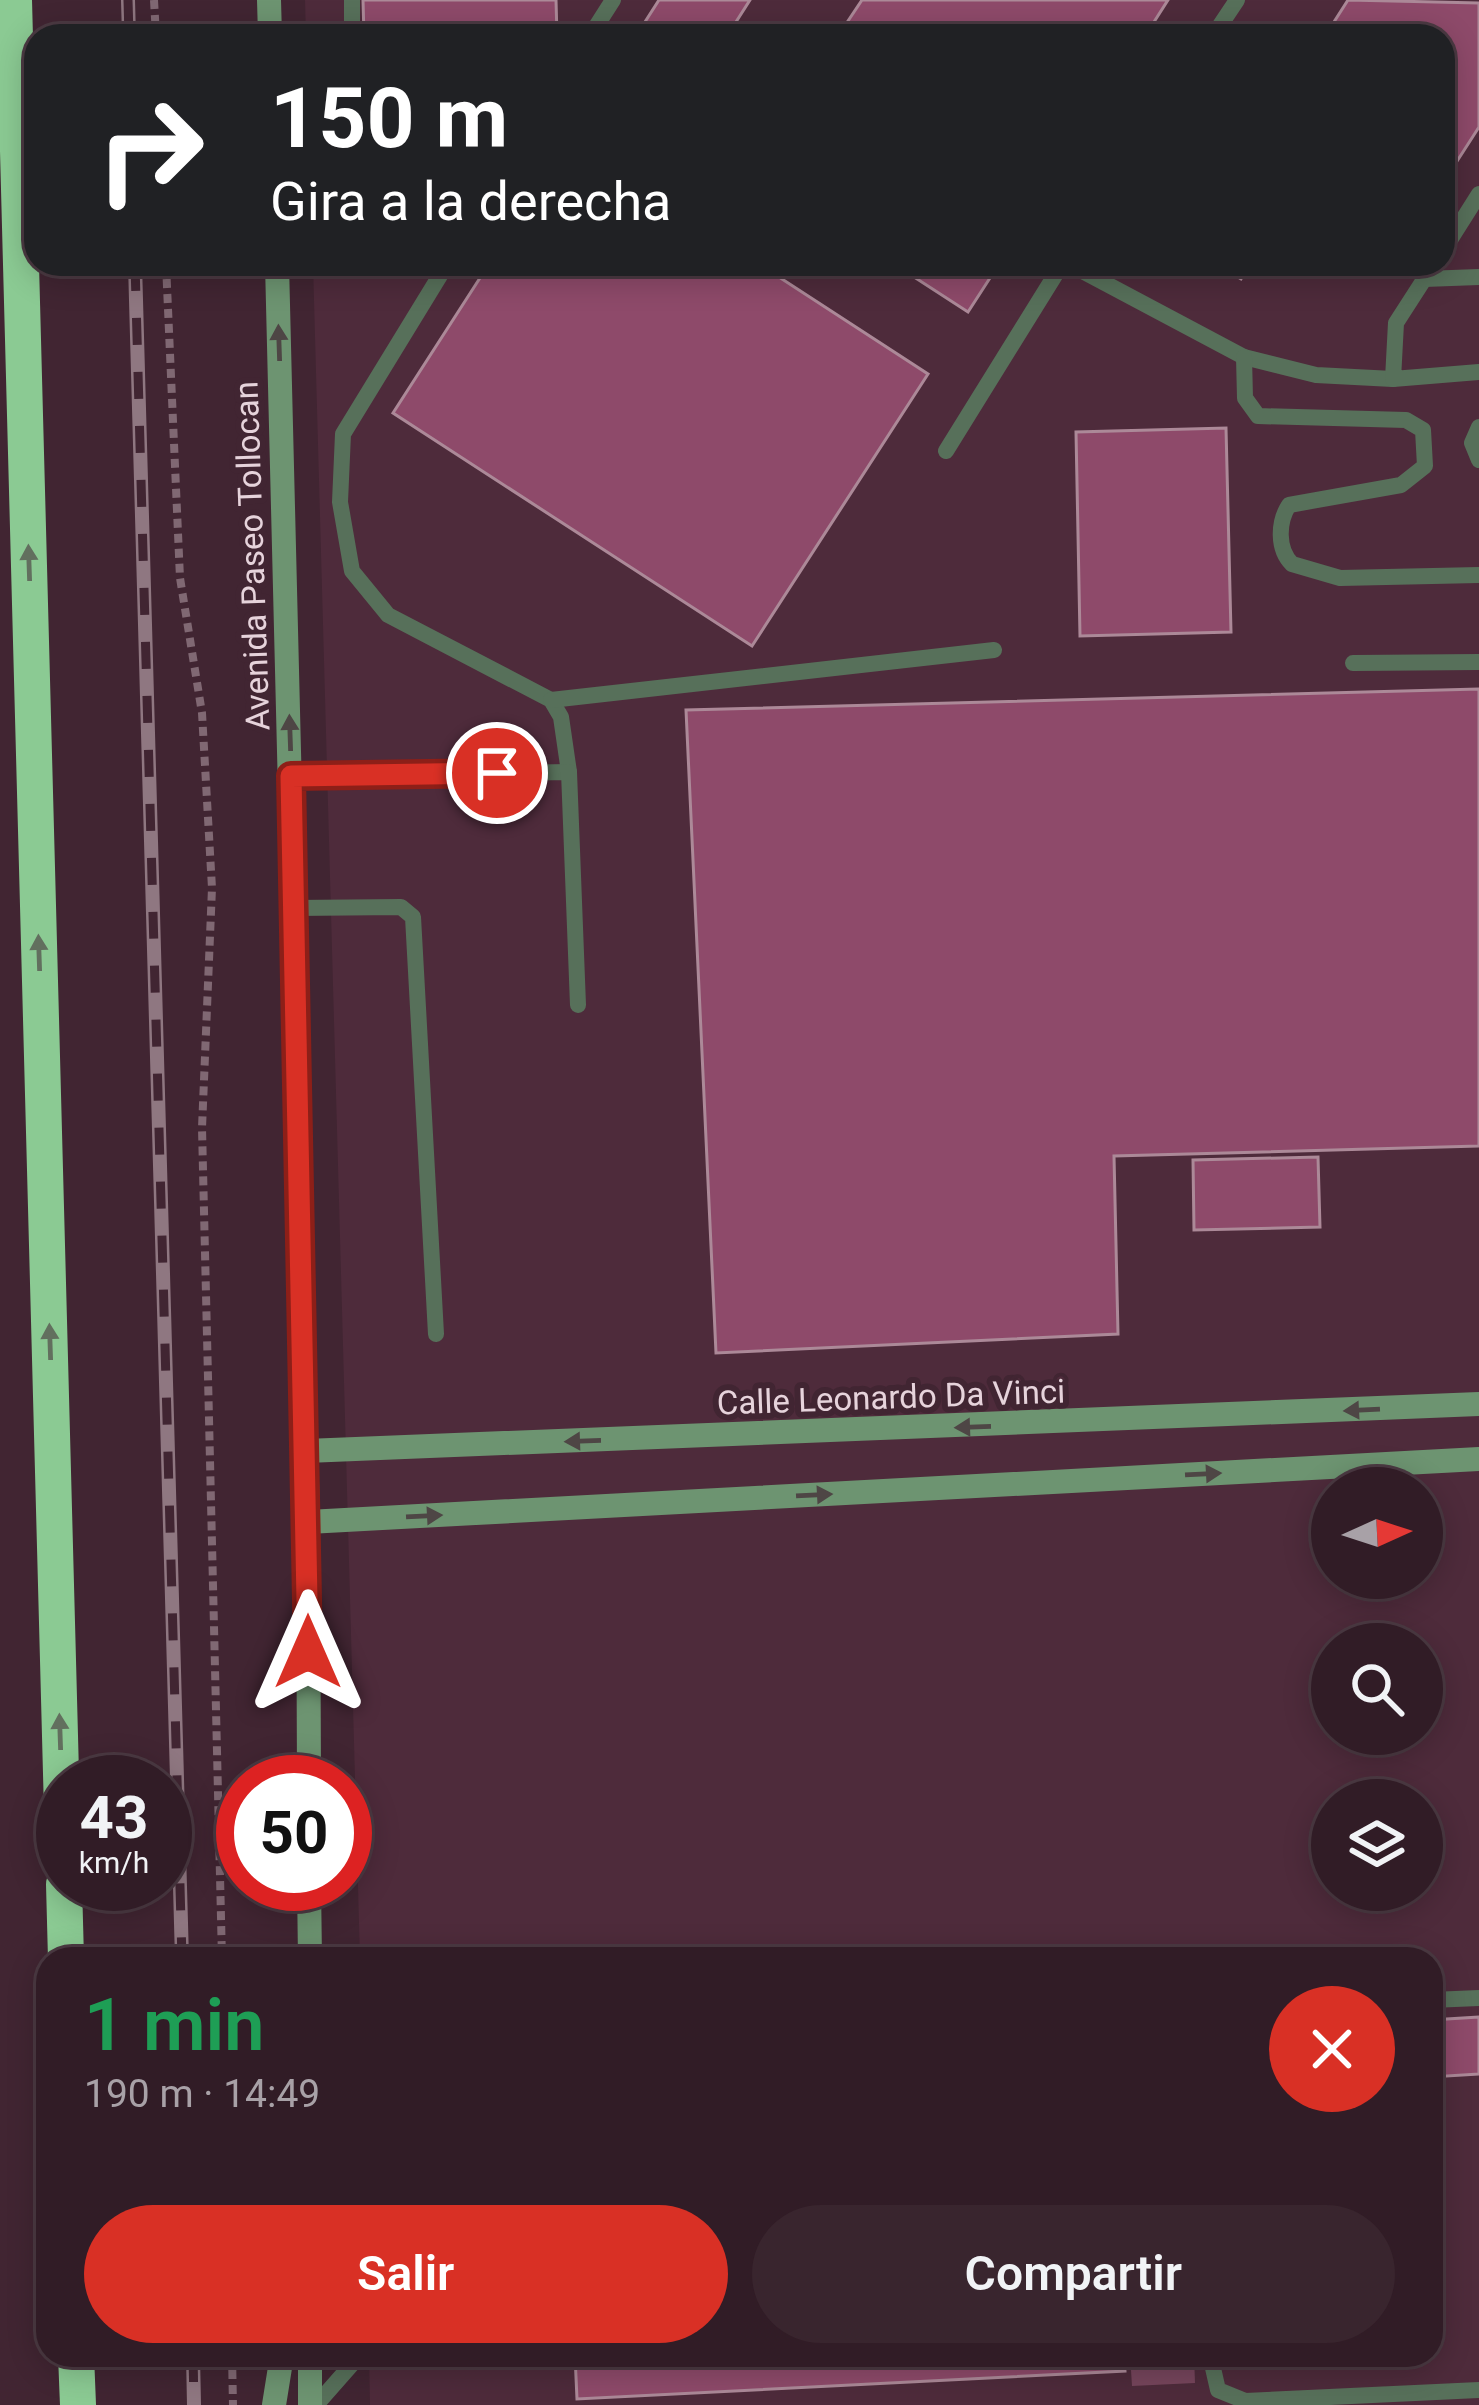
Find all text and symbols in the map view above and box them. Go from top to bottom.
text: 150 m [270,69,508,168]
icon: right [72,72,228,228]
text: Gira a la derecha [270,170,672,233]
one-way arrow [270,323,289,361]
street label: Avenida Paseo Tollocan [226,381,278,731]
one-way arrow [20,543,39,581]
one-way arrow [280,713,299,751]
pin [446,722,548,824]
icon: arrive [464,740,530,806]
one-way arrow [30,933,49,971]
one-way arrow [40,1322,59,1360]
street label: Calle Leonardo Da Vinci [716,1371,1066,1423]
one-way arrow [1342,1401,1380,1420]
one-way arrow [953,1418,991,1437]
one-way arrow [563,1432,601,1451]
one-way arrow [1185,1464,1223,1483]
north arrow [1311,1467,1443,1599]
map controls [1311,1467,1443,1911]
one-way arrow [796,1485,834,1504]
one-way arrow [406,1506,444,1525]
position arrow [245,1589,371,1715]
button: search [1311,1623,1443,1755]
one-way arrow [50,1712,69,1750]
speed limit sign: 50 [216,1755,372,1911]
button: layers [1311,1779,1443,1911]
text: 43 [80,1782,148,1853]
text: km/h [79,1845,149,1880]
text: 1 min [84,1983,265,2068]
button: close [1269,1986,1395,2112]
text: 190 m · 14:49 [84,2071,320,2117]
button: Salir [84,2205,728,2343]
button: Compartir [752,2205,1395,2343]

